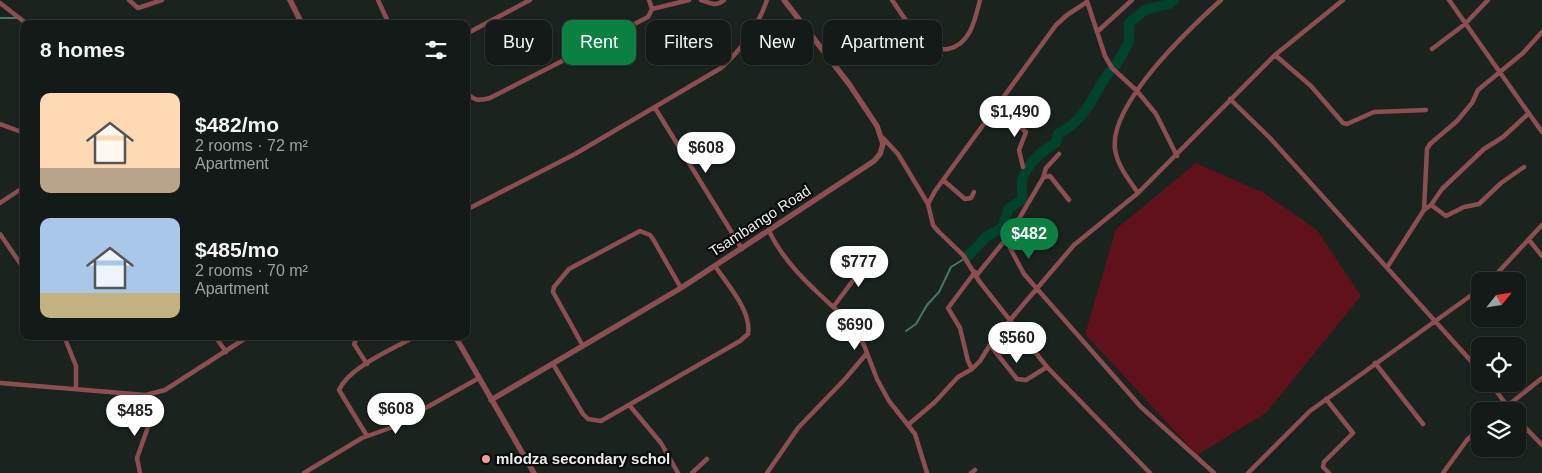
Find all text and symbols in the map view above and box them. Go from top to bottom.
chip: Buy [485,20,552,65]
chip: Rent [562,20,636,65]
chip: Filters [646,20,731,65]
chip: New [741,20,813,65]
chip: Apartment [823,20,942,65]
icon: filters [422,36,450,64]
text: 8 homes [40,38,125,61]
pin: $1,490 [974,96,1056,138]
text: $1,490 [991,103,1039,120]
icon: home [80,113,140,173]
text: $482/mo [195,113,279,136]
pin: $608 [676,132,736,174]
text: 2 rooms · 72 m² [195,137,308,154]
text: $608 [688,139,724,156]
text: Apartment [195,155,269,172]
street label: Tsambango Road [706,181,814,260]
pin: $482 [999,218,1059,260]
text: $482 [1011,225,1047,242]
icon: home [80,238,140,298]
text: $485/mo [195,238,279,261]
pin: $777 [829,246,889,288]
text: $777 [841,253,877,270]
text: 2 rooms · 70 m² [195,262,308,279]
north arrow [1471,272,1526,328]
map controls [1471,272,1526,457]
text: Apartment [195,280,269,297]
pin: $690 [825,308,885,351]
text: $690 [837,316,873,333]
pin: $560 [987,322,1047,364]
text: $560 [999,329,1035,346]
button: locate [1471,337,1526,392]
pin: $608 [366,392,426,435]
pin: $485 [105,394,165,437]
text: $608 [378,400,414,417]
text: $485 [117,402,153,419]
button: layers [1471,402,1526,457]
place label: mlodza secondary schol [496,450,670,467]
marker: mlodza secondary schol [480,453,492,465]

